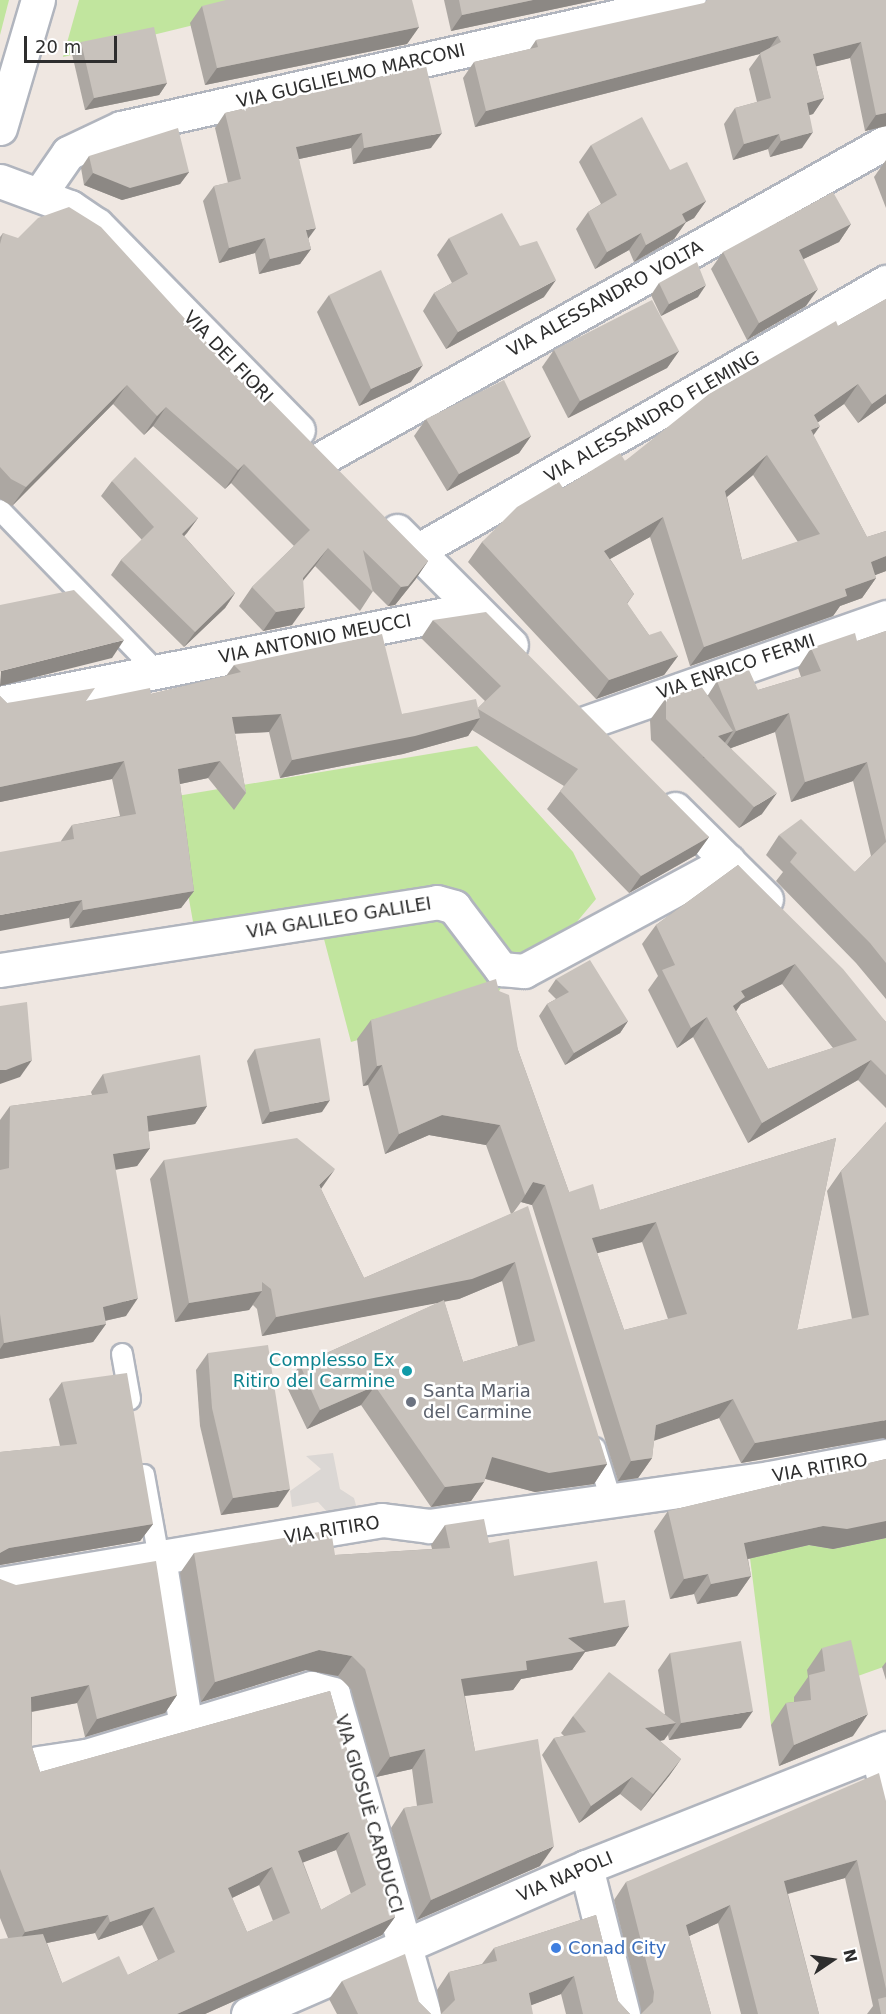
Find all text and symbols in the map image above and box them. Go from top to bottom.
scale bar [27,24,120,62]
text: 20 m [35,36,81,57]
street label: VIA GUGLIELMO MARCONI [235,39,467,113]
street label: VIA ALESSANDRO VOLTA [503,236,707,362]
street label: VIA DEI FIORI [179,306,277,408]
street label: VIA ALESSANDRO FLEMING [541,346,763,488]
street label: VIA ANTONIO MEUCCI [217,610,413,668]
street label: VIA ENRICO FERMI [654,630,818,704]
street label: VIA GALILEO GALILEI [245,893,433,943]
place label: Complesso Ex Ritiro del Carmine [233,1350,395,1392]
marker: Complesso Ex Ritiro del Carmine [400,1364,414,1378]
place label: Santa Maria del Carmine [423,1381,532,1424]
marker: Santa Maria del Carmine [404,1395,418,1409]
street label: VIA RITIRO [771,1449,869,1487]
street label: VIA RITIRO [283,1512,381,1548]
street label: VIA GIOSUÈ CARDUCCI [330,1712,408,1916]
street label: VIA NAPOLI [514,1847,616,1907]
north arrow [802,1930,862,1990]
place label: Conad City [568,1937,666,1959]
marker: Conad City [549,1941,563,1955]
text: N [839,1947,861,1964]

